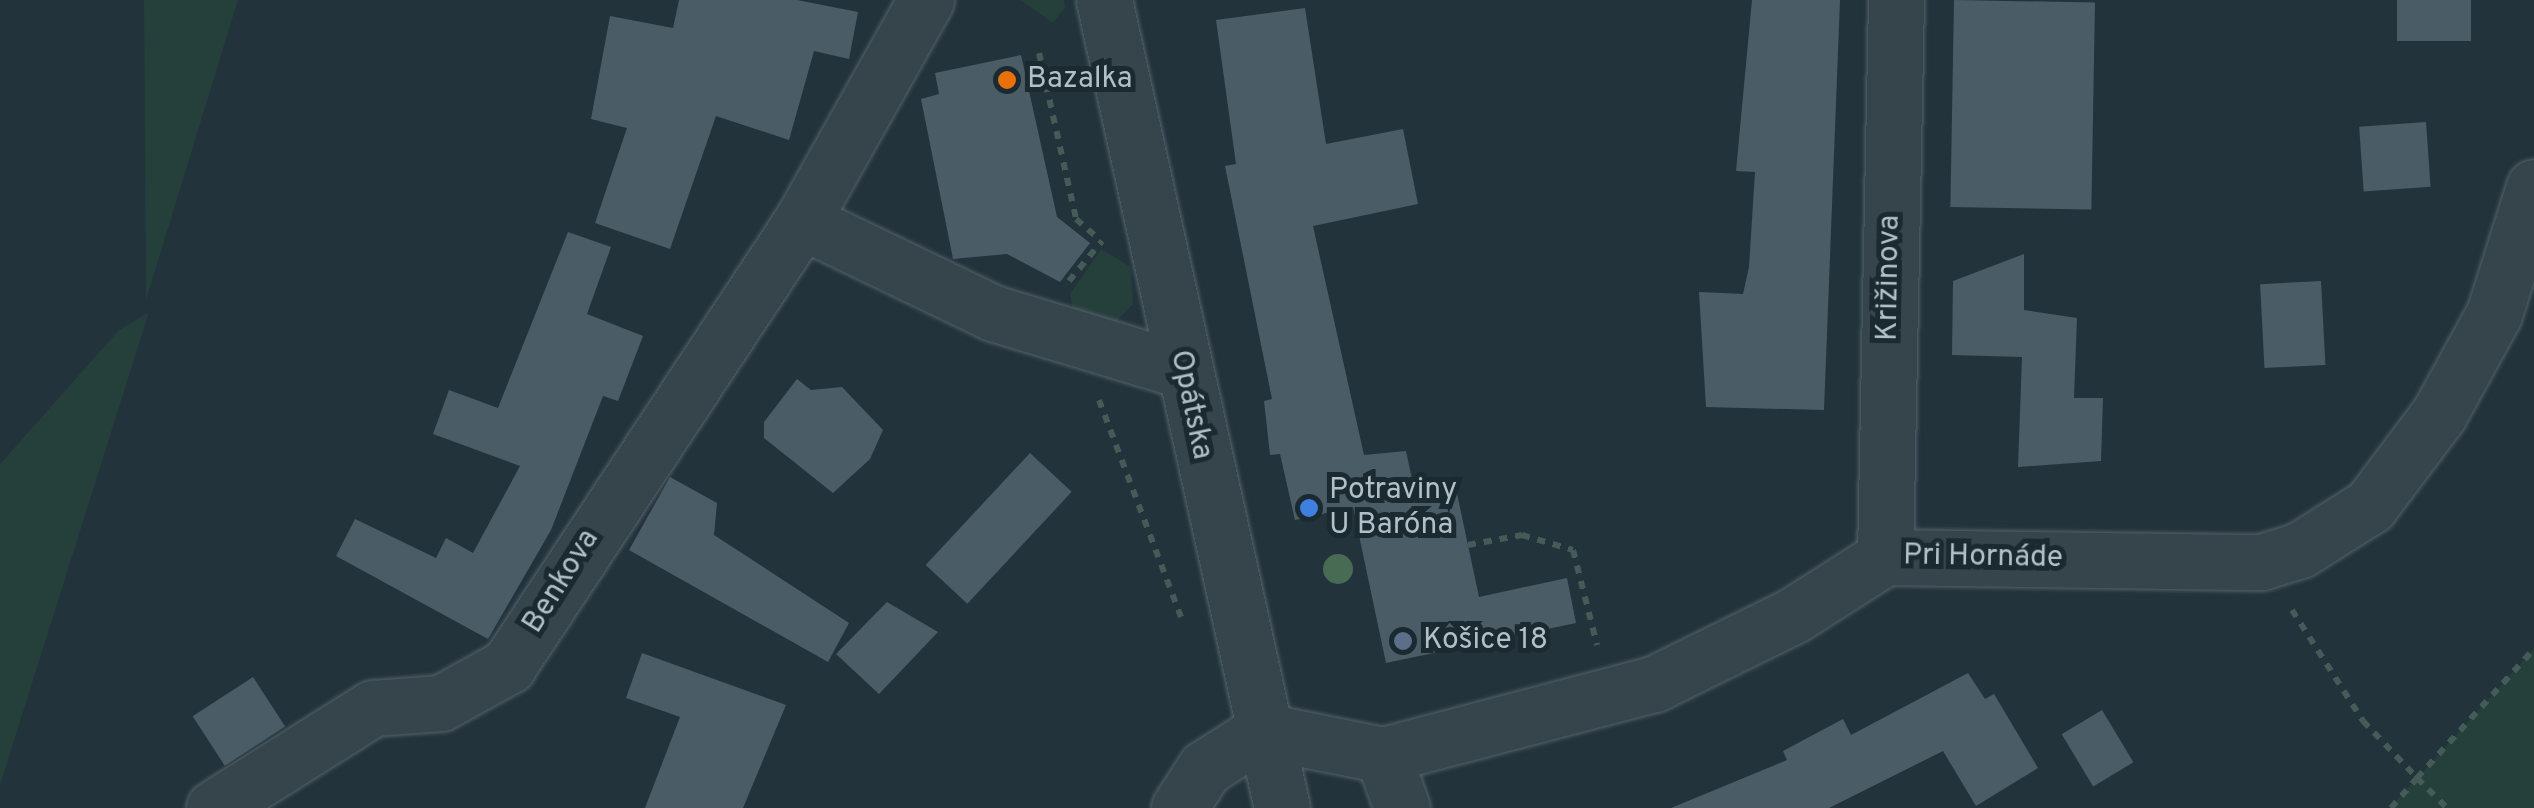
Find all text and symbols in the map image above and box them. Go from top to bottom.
place label: Bazalka [1027,62,1132,98]
marker: Bazalka [996,69,1018,91]
street label: Križinova [1871,215,1909,341]
street label: Opátska [1161,347,1219,463]
place label: Potraviny U Baróna [1329,473,1457,544]
marker: Potraviny U Baróna [1298,497,1320,519]
street label: Benkova [516,524,608,640]
street label: Pri Hornáde [1903,539,2063,577]
place label: Košice 18 [1423,623,1548,659]
marker: Košice 18 [1392,630,1414,652]

